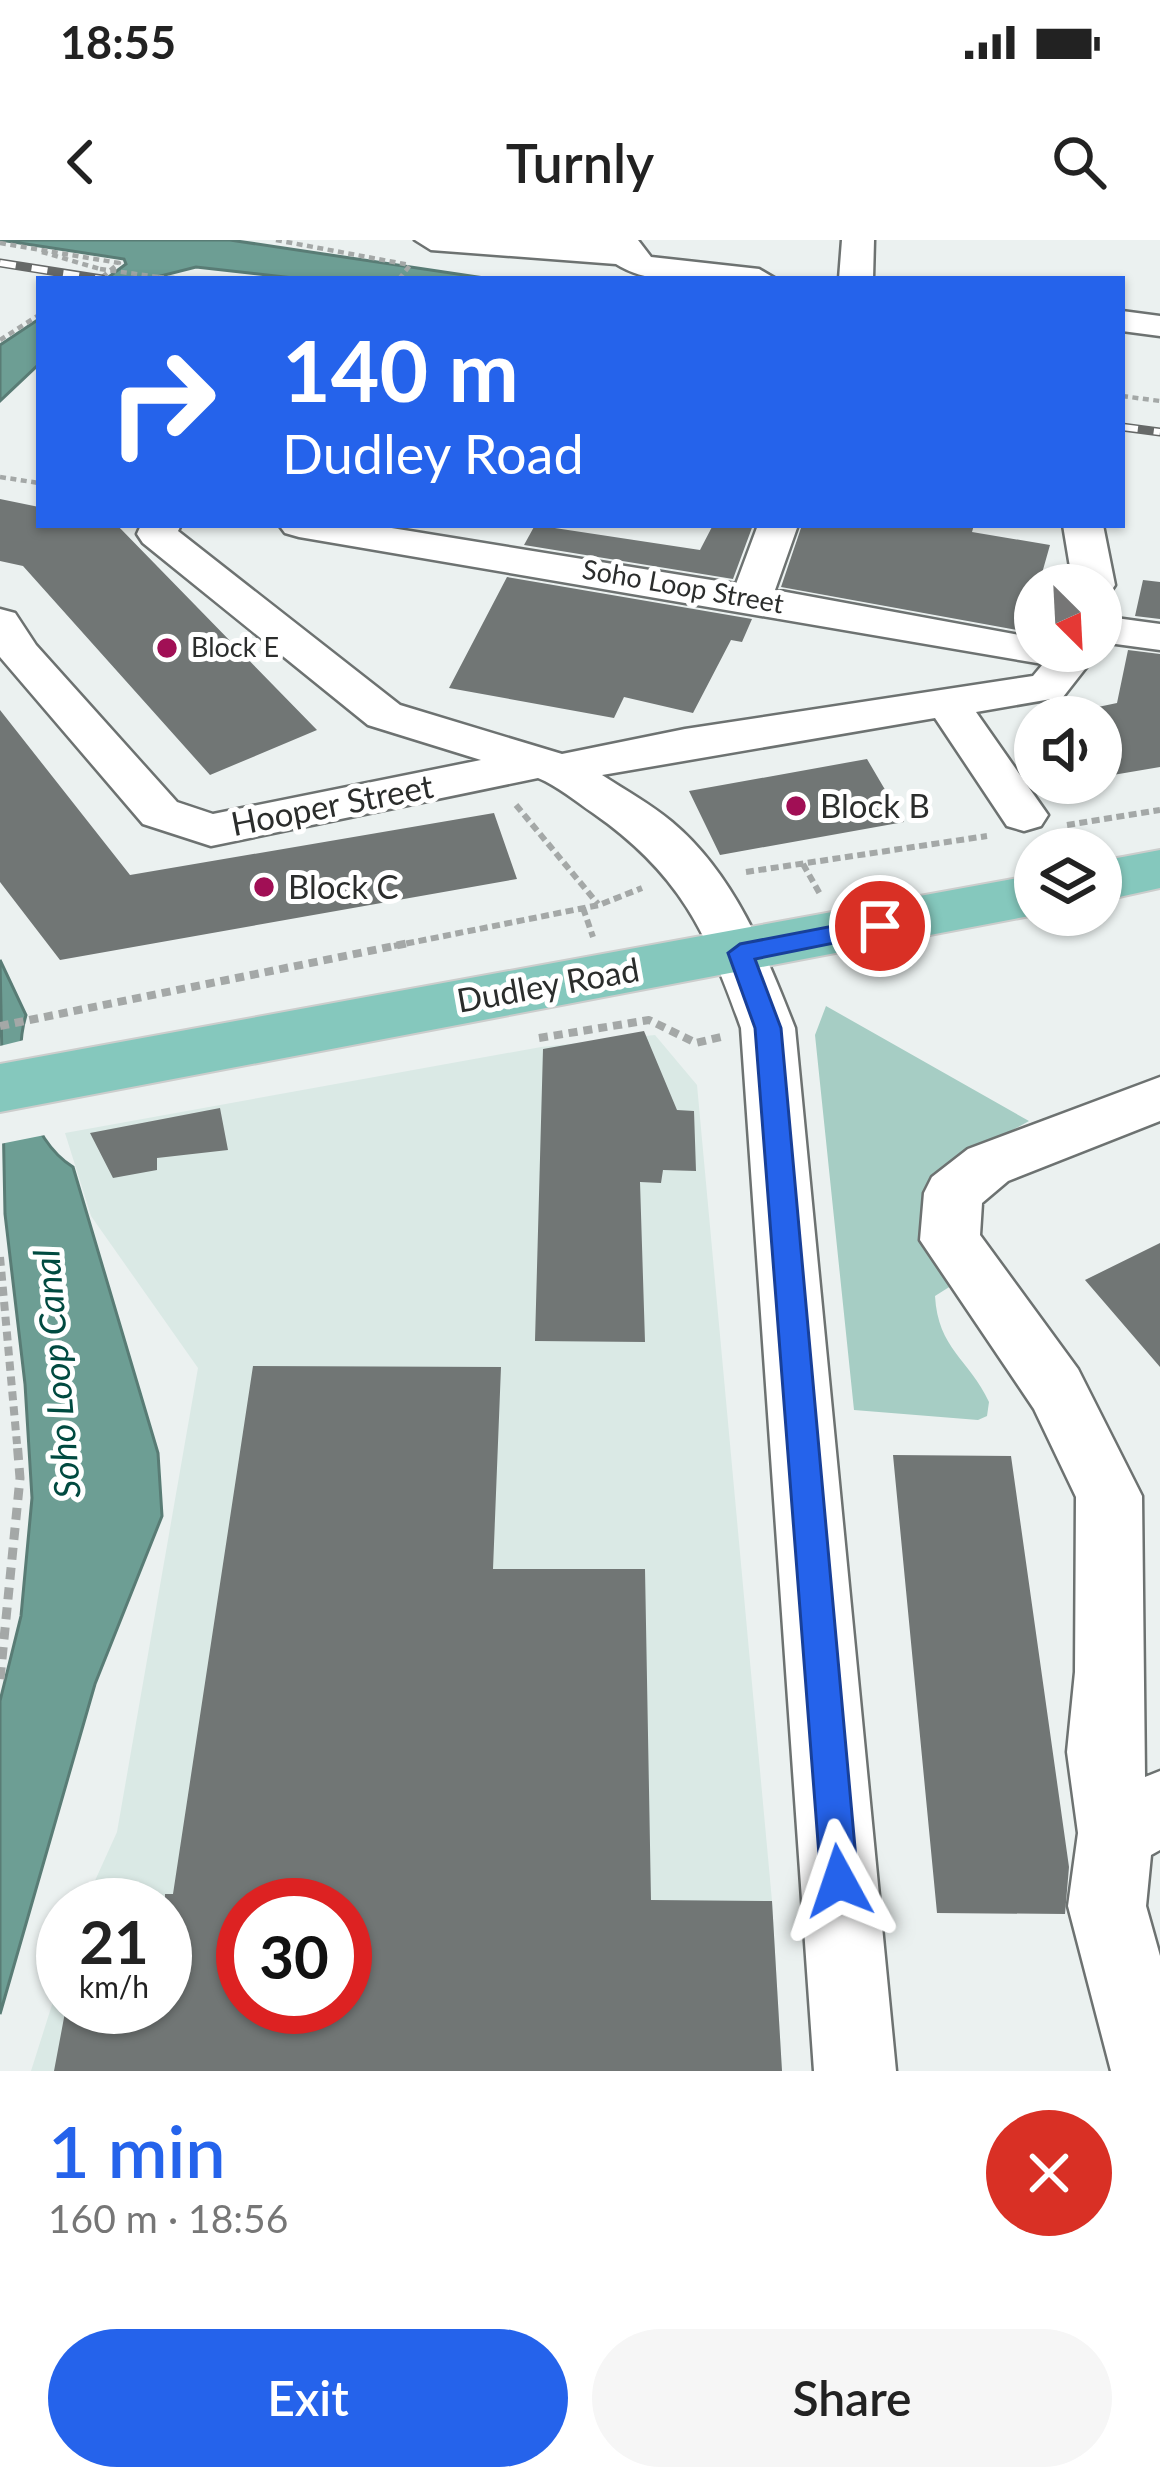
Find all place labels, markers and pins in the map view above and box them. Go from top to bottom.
place label: Block E [191,630,279,663]
marker: Block E [154,635,180,661]
place label: Block B [820,785,930,825]
marker: Block B [783,793,809,819]
place label: Block C [288,866,399,906]
marker: Block C [251,874,277,900]
pin [829,875,931,977]

